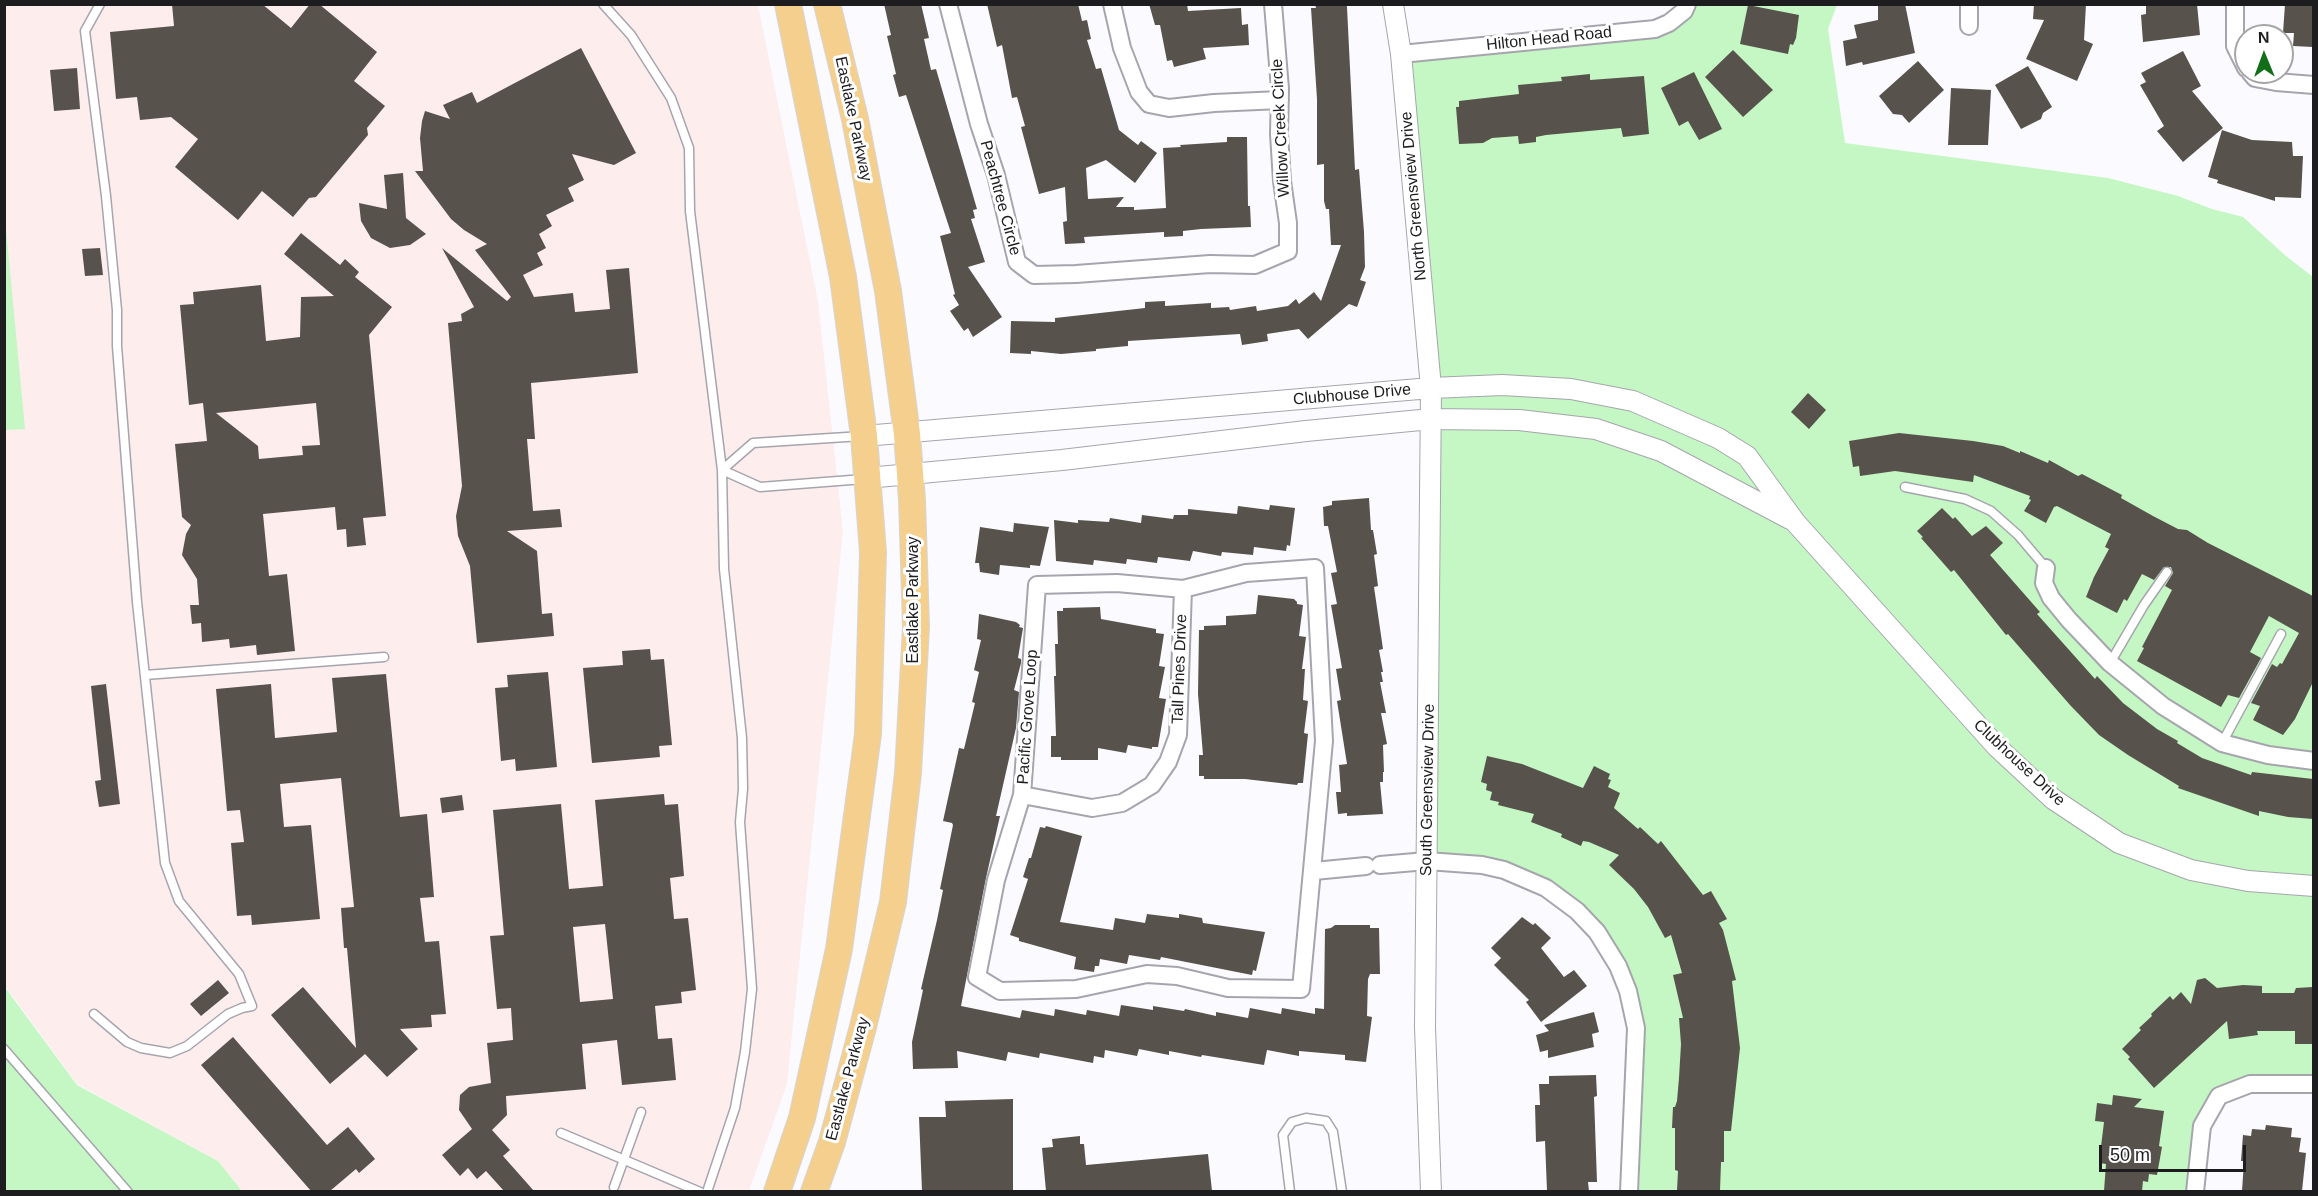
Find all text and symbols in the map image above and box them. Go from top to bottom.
street label: Hilton Head Road [1485,23,1613,55]
north arrow [2234,24,2294,84]
text: N [2258,29,2270,46]
street label: Eastlake Parkway [830,55,876,183]
street label: Willow Creek Circle [1268,58,1294,198]
street label: North Greensview Drive [1397,111,1431,281]
street label: Peachtree Circle [975,138,1025,258]
street label: Clubhouse Drive [1292,380,1412,410]
street label: Eastlake Parkway [904,536,924,664]
street label: Tall Pines Drive [1168,614,1192,724]
street label: Pacific Grove Loop [1014,649,1042,785]
street label: South Greensview Drive [1417,704,1439,876]
street label: Clubhouse Drive [1969,716,2069,810]
street label: Eastlake Parkway [822,1015,874,1143]
scale bar [2102,1133,2249,1171]
text: 50 m [2110,1145,2150,1165]

